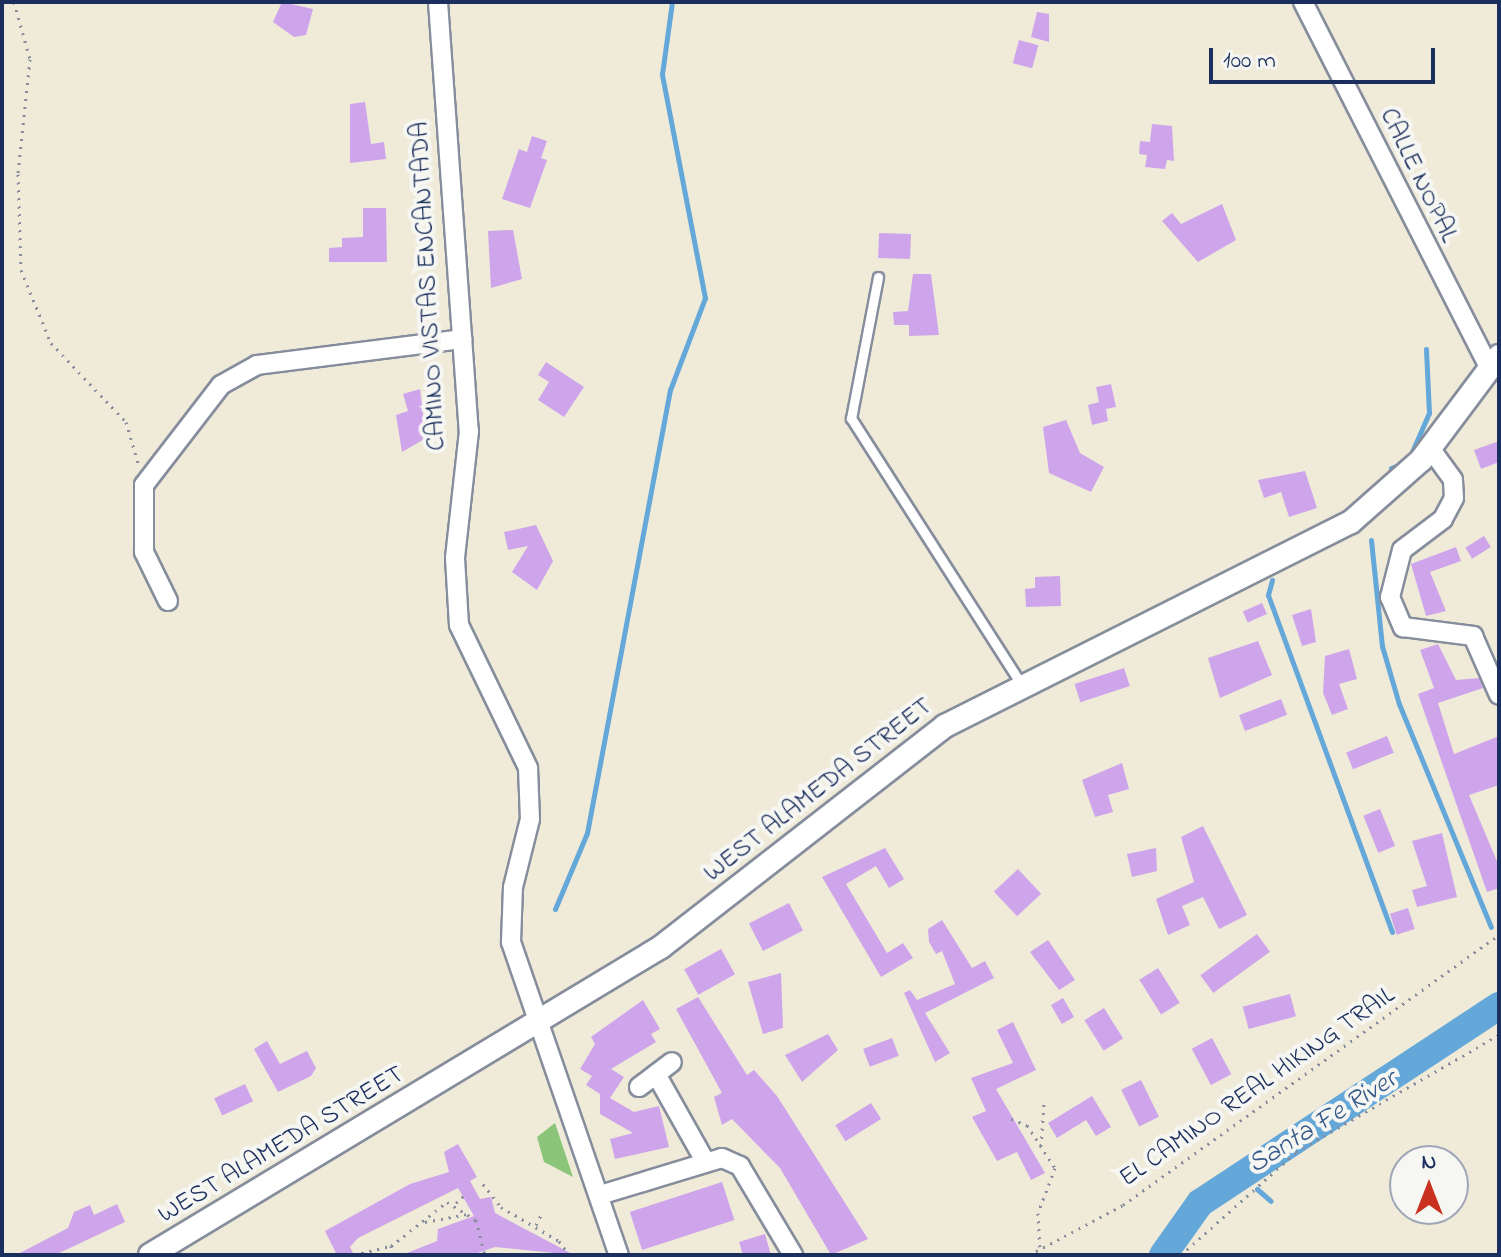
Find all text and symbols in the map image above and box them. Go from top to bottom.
scale bar [1213,32,1439,82]
text: 100 m [1223,44,1276,79]
street label: CALLE NOPAL [1371,104,1463,248]
street label: CAMINO VISTAS ENCANTADA [406,121,454,451]
street label: WEST ALAMEDA STREET [699,692,939,890]
street label: EL CAMINO REAL HIKING TRAIL [1114,981,1402,1195]
street label: WEST ALAMEDA STREET [153,1060,411,1232]
water label: Santa Fe River [1242,1064,1404,1182]
north arrow [1389,1145,1469,1225]
text: N [1422,1147,1436,1179]

